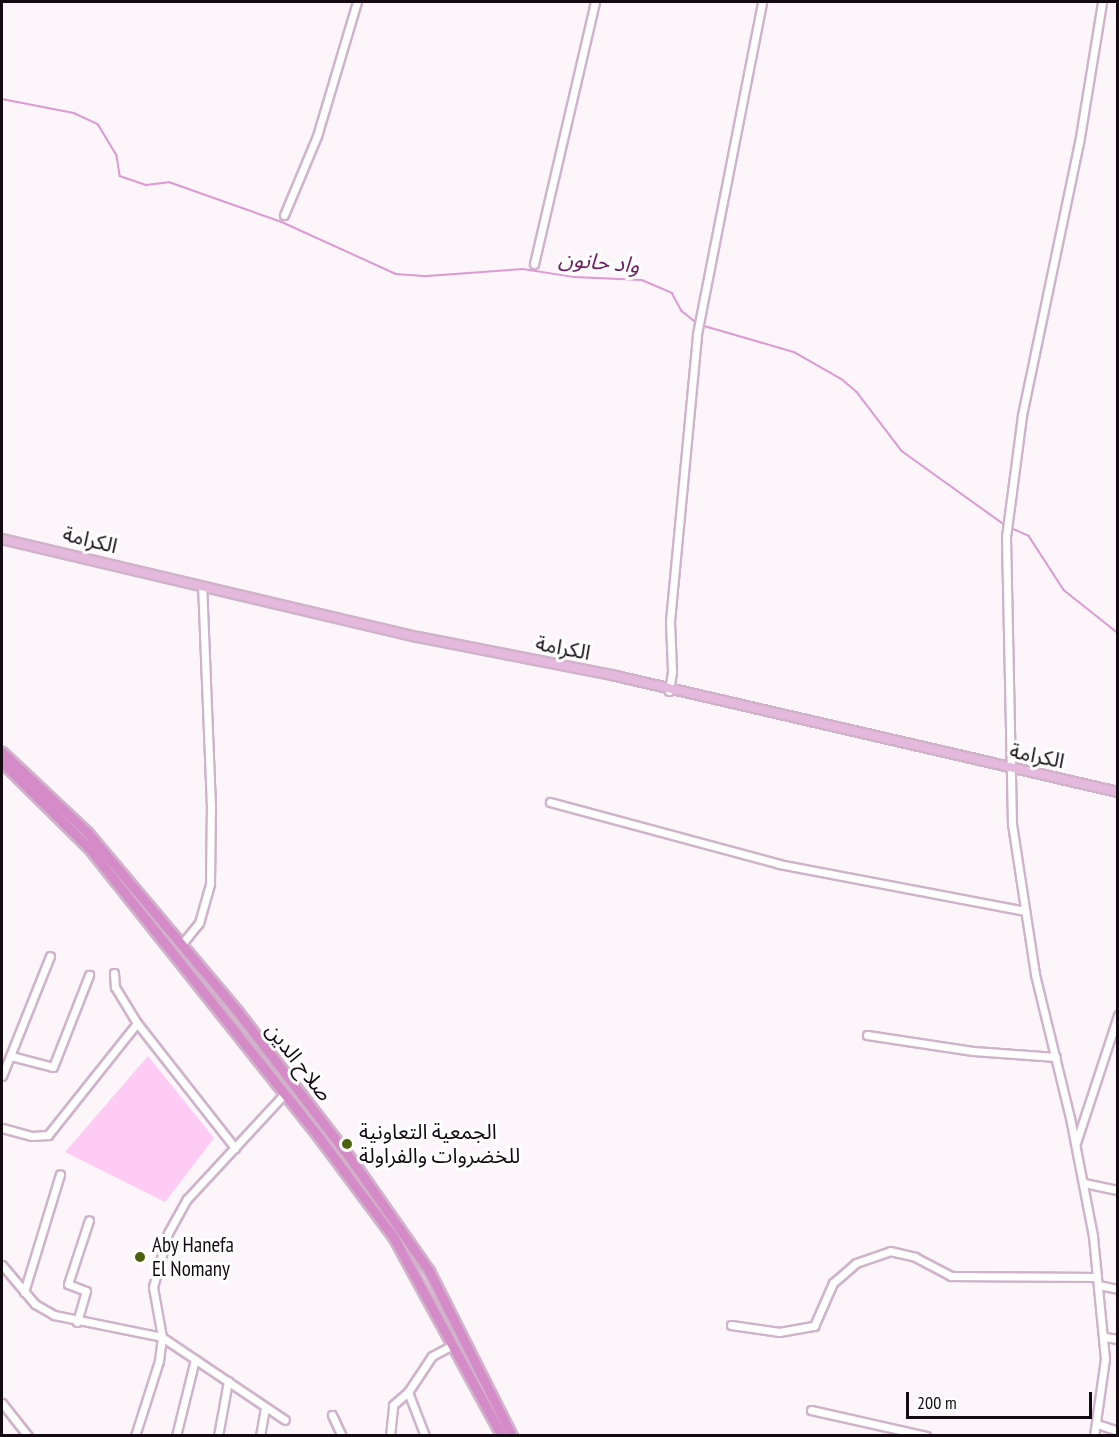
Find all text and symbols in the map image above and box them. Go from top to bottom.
water label: واد حانون [558,245,640,279]
street label: الكرامة [60,521,120,559]
street label: الكرامة [534,630,592,666]
street label: الكرامة [1007,738,1067,774]
street label: صلاح الدين [261,1018,337,1106]
place label: الجمعية التعاونية للخضروات والفراولة [359,1119,520,1169]
marker: الجمعية التعاونية للخضروات والفراولة [340,1137,354,1151]
place label: Aby Hanefa El Nomany [152,1232,235,1282]
marker: Aby Hanefa El Nomany [133,1250,147,1264]
scale bar [909,1380,1095,1418]
text: 200 m [917,1391,957,1414]

